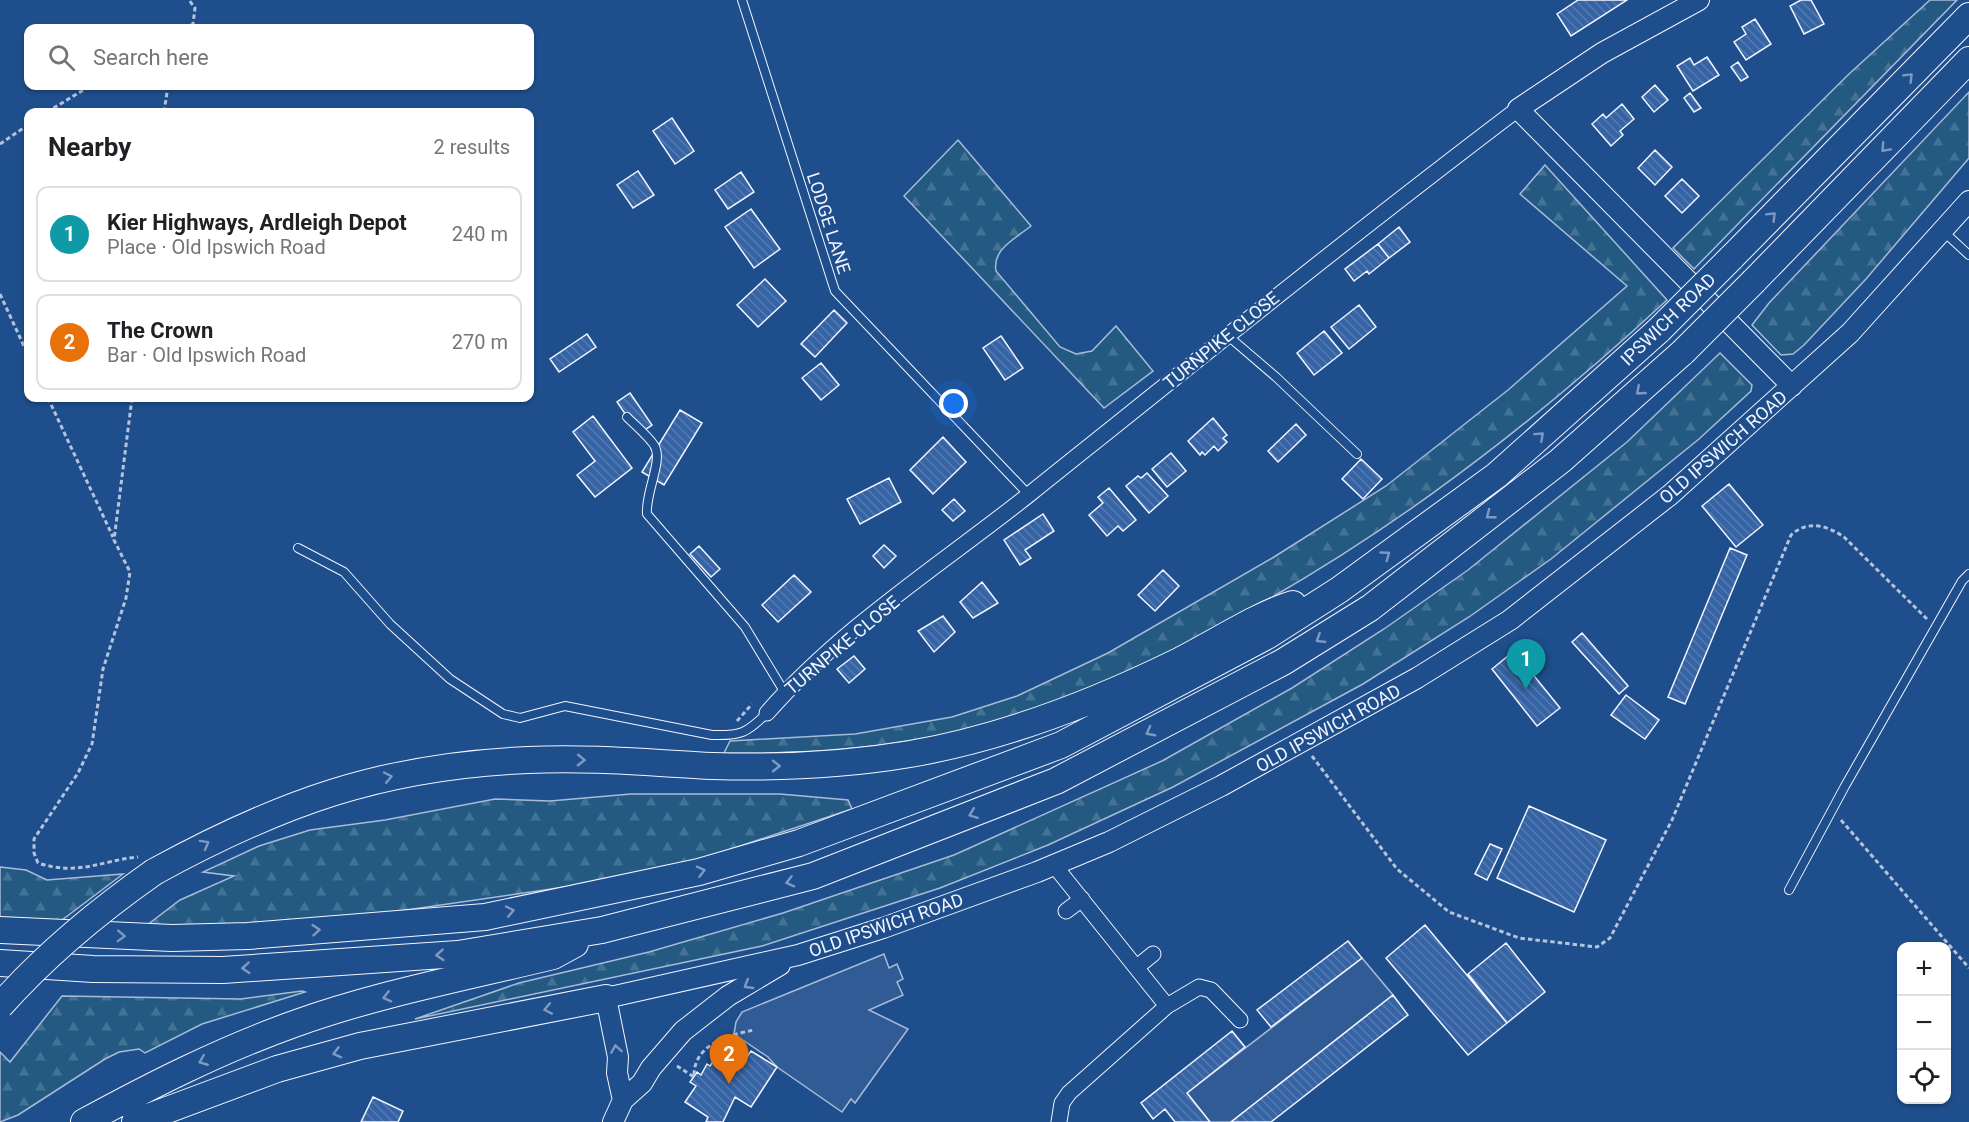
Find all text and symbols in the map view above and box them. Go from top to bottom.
search box [24,24,534,90]
icon: search [45,41,78,74]
text: Search here [93,45,209,70]
one-way arrow [1901,74,1912,85]
text: Nearby [48,132,131,162]
text: 2 results [434,135,510,159]
one-way arrow [1881,140,1892,151]
street label: LODGE LANE [803,170,855,276]
text: Kier Highways, Ardleigh Depot [107,210,407,235]
one-way arrow [1764,213,1775,224]
text: 1 [64,222,75,246]
text: 240 m [452,222,508,246]
text: Place · Old Ipswich Road [107,235,326,259]
street label: IPSWICH ROAD [1616,268,1720,370]
street label: TURNPIKE CLOSE [1159,287,1283,393]
text: The Crown [107,318,213,343]
text: 2 [64,330,75,354]
text: 270 m [452,330,508,354]
text: Bar · Old Ipswich Road [107,343,306,367]
one-way arrow [1636,384,1646,395]
street label: OLD IPSWICH ROAD [1655,386,1791,508]
your location [939,389,968,418]
one-way arrow [1533,432,1544,443]
one-way arrow [1485,508,1496,519]
one-way arrow [1380,552,1391,563]
street label: TURNPIKE CLOSE [781,591,903,699]
one-way arrow [1316,631,1326,643]
pin: 1 [1506,640,1546,689]
street label: OLD IPSWICH ROAD [1252,680,1404,776]
one-way arrow [1145,725,1156,736]
one-way arrow [577,754,586,766]
one-way arrow [772,760,781,772]
one-way arrow [382,771,392,784]
one-way arrow [968,807,979,819]
one-way arrow [199,840,210,851]
one-way arrow [695,866,706,878]
one-way arrow [785,874,795,887]
street label: OLD IPSWICH ROAD [806,889,966,961]
one-way arrow [505,905,515,918]
one-way arrow [312,924,321,937]
one-way arrow [117,930,126,942]
map controls [1897,942,1951,1104]
button: + [1897,942,1951,996]
one-way arrow [436,949,445,962]
one-way arrow [241,962,250,975]
one-way arrow [744,977,754,989]
one-way arrow [382,990,392,1003]
button: − [1897,996,1951,1050]
one-way arrow [543,1002,553,1015]
pin: 2 [710,1034,748,1084]
one-way arrow [610,1044,623,1054]
one-way arrow [332,1045,342,1058]
button: locate [1897,1050,1951,1104]
one-way arrow [198,1054,209,1066]

